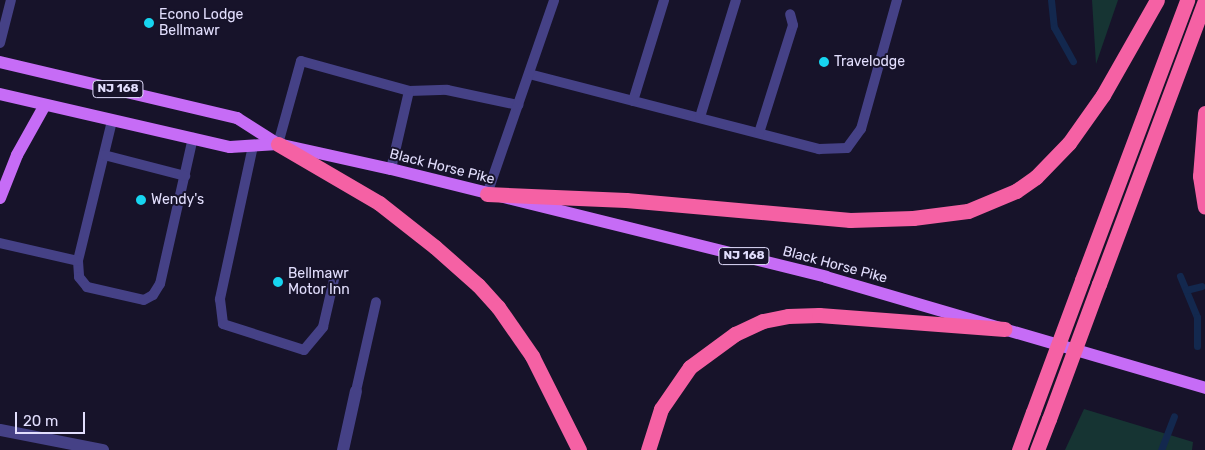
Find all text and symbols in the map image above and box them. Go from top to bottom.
place label: Econo Lodge Bellmawr [159,7,243,40]
marker: Econo Lodge Bellmawr [143,17,155,29]
place label: Travelodge [834,54,905,70]
marker: Travelodge [818,56,830,68]
road number: NJ 168 [92,80,144,98]
street label: Black Horse Pike [388,146,496,188]
place label: Wendy's [151,192,204,208]
marker: Wendy's [135,194,147,206]
street label: Black Horse Pike [781,243,889,287]
road number: NJ 168 [718,247,770,266]
place label: Bellmawr Motor Inn [288,266,350,298]
marker: Bellmawr Motor Inn [272,276,284,288]
scale bar [18,402,88,434]
text: 20 m [23,412,58,430]

